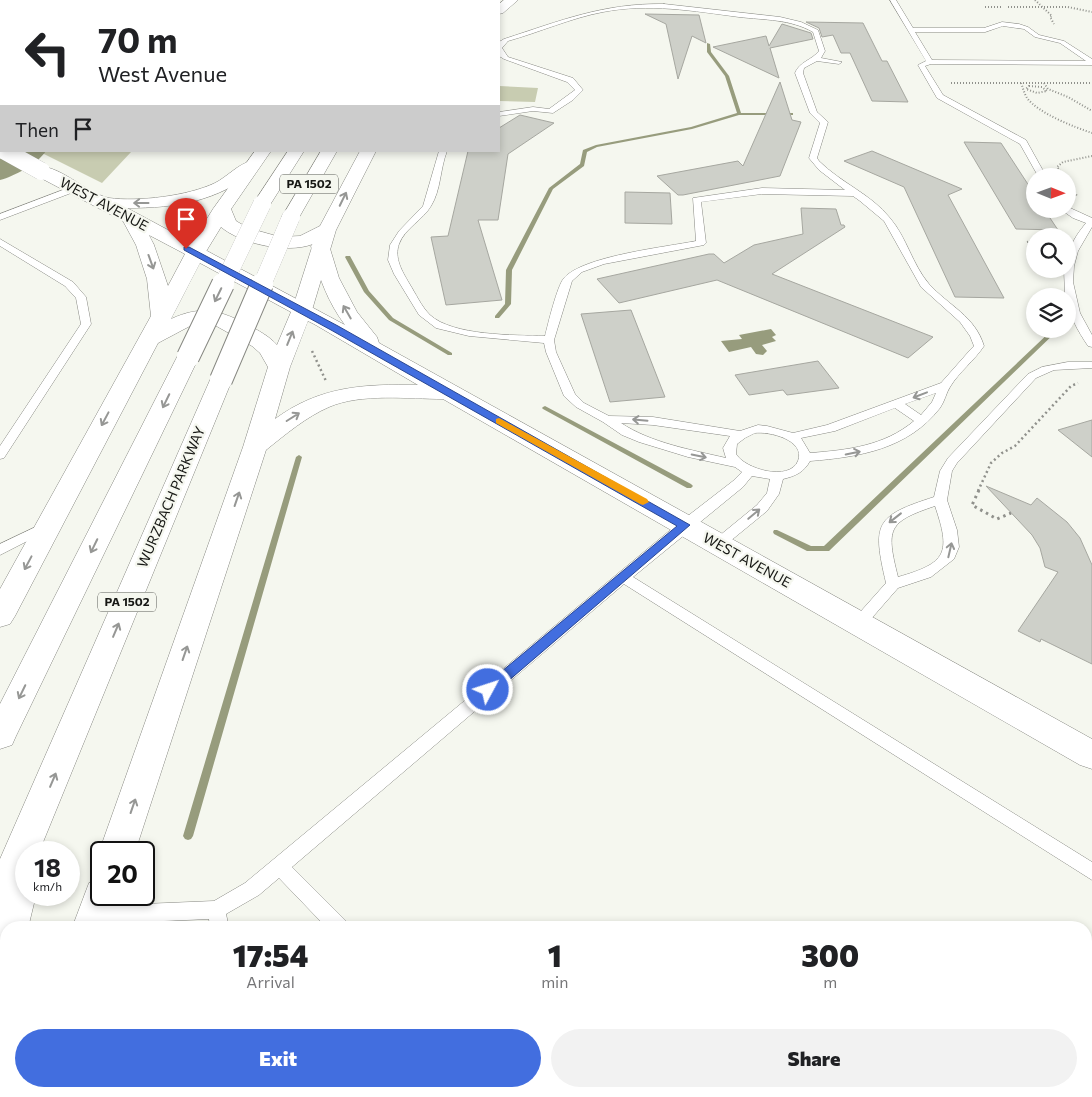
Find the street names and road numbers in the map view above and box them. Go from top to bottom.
street label: WEST AVENUE [57,173,151,234]
road number: PA 1502 [280,174,338,193]
street label: WURZBACH PARKWAY [133,424,208,570]
street label: WEST AVENUE [700,528,794,591]
road number: PA 1502 [98,592,156,612]

